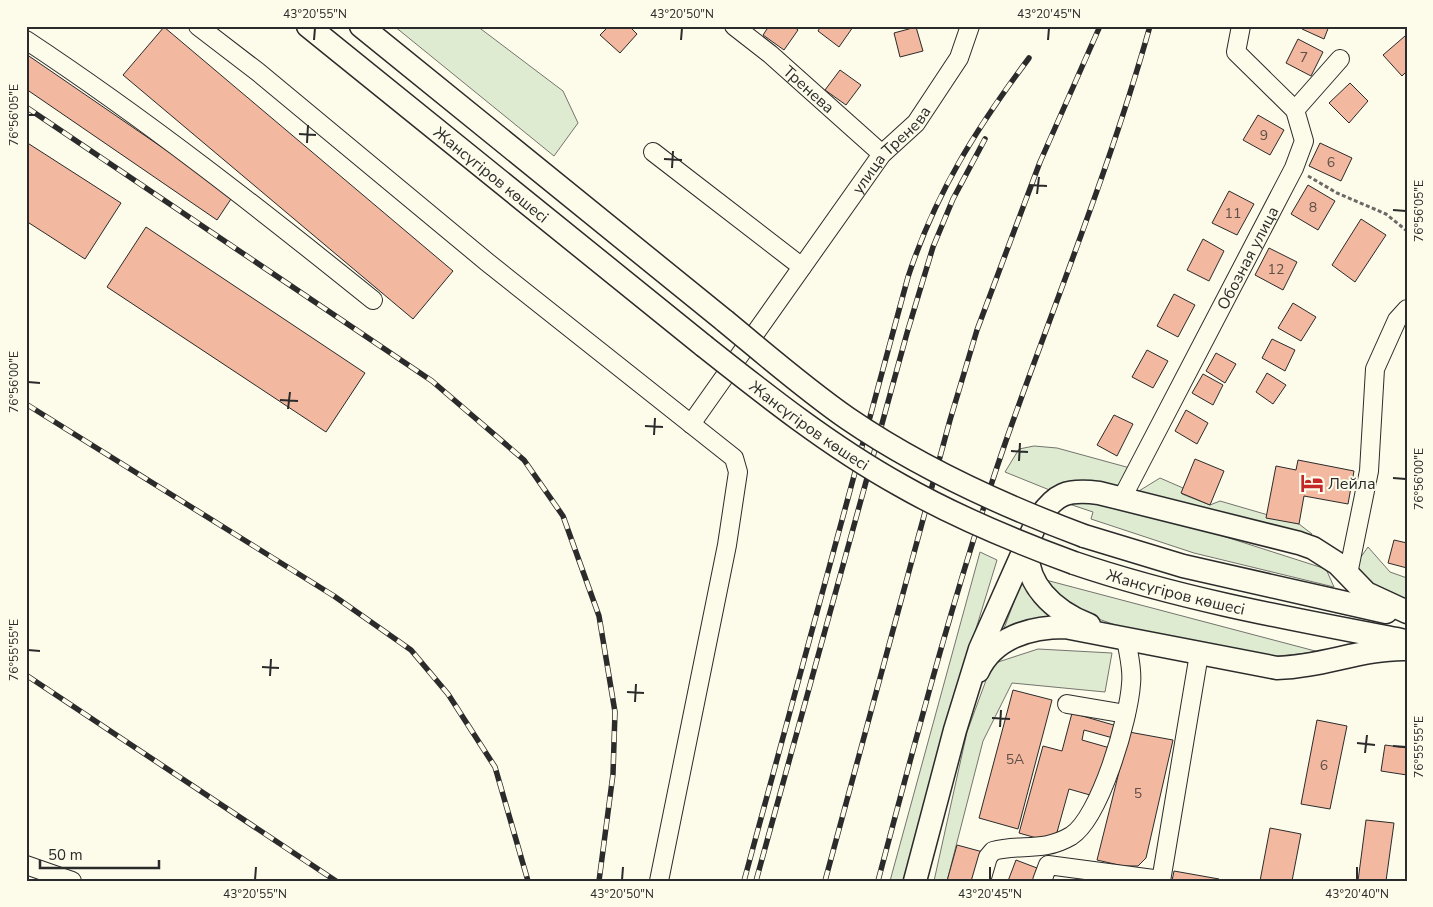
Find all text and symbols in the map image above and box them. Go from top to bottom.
text: 43°20'55"N [283,6,347,22]
text: 43°20'50"N [650,6,714,22]
text: 43°20'45"N [1017,6,1081,22]
house number: 7 [1300,48,1308,67]
street label: Тренева [778,61,839,119]
text: 76°56'05"E [6,84,22,146]
street label: улица Тренева [847,102,936,199]
street label: Жансүгіров көшесі [429,122,553,228]
house number: 9 [1260,126,1268,145]
house number: 6 [1327,153,1335,172]
text: 76°56'05"E [1411,180,1427,242]
house number: 8 [1309,198,1317,217]
street label: Обозная улица [1212,203,1284,314]
house number: 11 [1225,204,1241,223]
house number: 12 [1268,260,1284,279]
text: 76°56'00"E [6,351,22,413]
street label: Жансүгіров көшесі [745,376,873,476]
text: 76°56'00"E [1411,448,1427,510]
hotel icon: Лейла [1299,470,1325,496]
place label: Лейла [1328,473,1376,495]
street label: Жансүгіров көшесі [1104,564,1247,621]
text: 76°55'55"E [6,619,22,681]
text: 76°55'55"E [1411,716,1427,778]
house number: 5А [1006,750,1024,769]
house number: 6 [1320,756,1328,775]
house number: 5 [1134,784,1142,803]
scale bar [40,837,159,869]
text: 50 m [48,845,83,865]
text: 43°20'55"N [223,886,287,902]
text: 43°20'50"N [590,886,654,902]
text: 43°20'45"N [958,886,1022,902]
text: 43°20'40"N [1325,886,1389,902]

